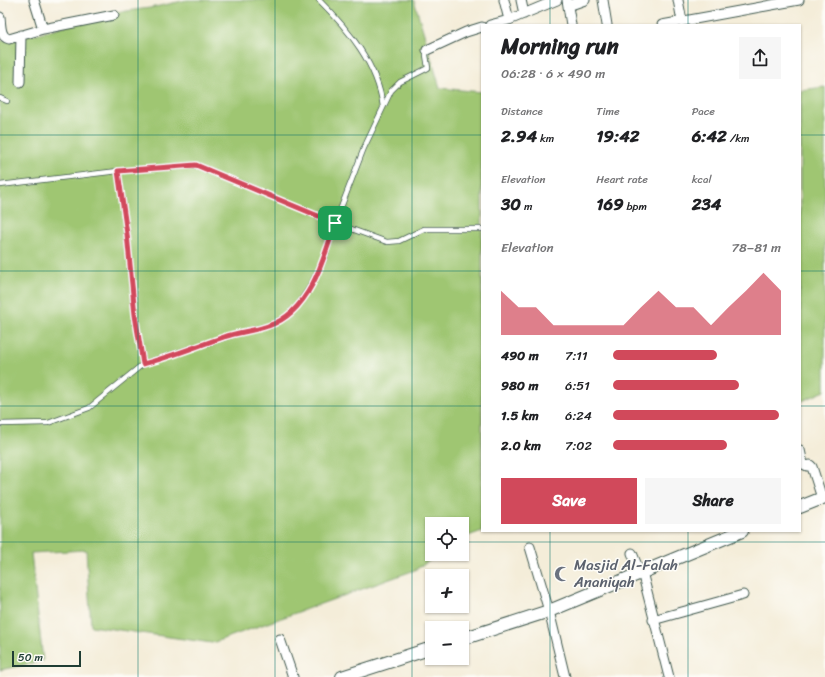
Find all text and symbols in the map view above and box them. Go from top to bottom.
text: Morning run [501,27,619,66]
button: share [739,37,781,79]
text: 06:28 · 6 × 490 m [501,62,605,85]
text: Distance [501,102,543,121]
text: Time [596,102,620,121]
text: Pace [692,102,715,121]
text: 2.94 [501,121,537,151]
text: 19:42 [596,121,640,151]
text: 6:42 [692,121,727,151]
text: km [537,129,554,148]
text: /km [727,129,750,148]
text: Elevation [501,170,546,189]
text: Heart rate [596,170,648,189]
text: kcal [692,170,712,189]
text: 30 [501,189,521,219]
text: 169 [596,189,624,219]
text: 234 [692,189,721,219]
text: m [521,197,532,216]
text: bpm [624,197,647,216]
pin [318,206,352,240]
icon: arrive [324,212,346,234]
text: Elevation [501,236,554,259]
text: 78–81 m [732,236,781,259]
text: 490 m [501,344,539,367]
text: 7:11 [565,344,588,367]
text: 980 m [501,374,538,397]
text: 6:51 [565,374,590,397]
text: 1.5 km [501,404,539,427]
text: 6:24 [565,404,592,427]
text: 2.0 km [501,434,541,457]
text: 7:02 [565,434,592,457]
button: Save [501,478,637,524]
button: Share [645,478,781,524]
map controls [425,517,469,665]
button: locate [425,517,469,561]
place label: Masjid Al-Falah Ananiyah [573,552,678,595]
mosque icon: Masjid Al-Falah Ananiyah [553,565,571,583]
button: + [425,569,469,613]
button: − [425,621,469,665]
text: 50 m [18,648,43,667]
scale bar [12,649,81,668]

